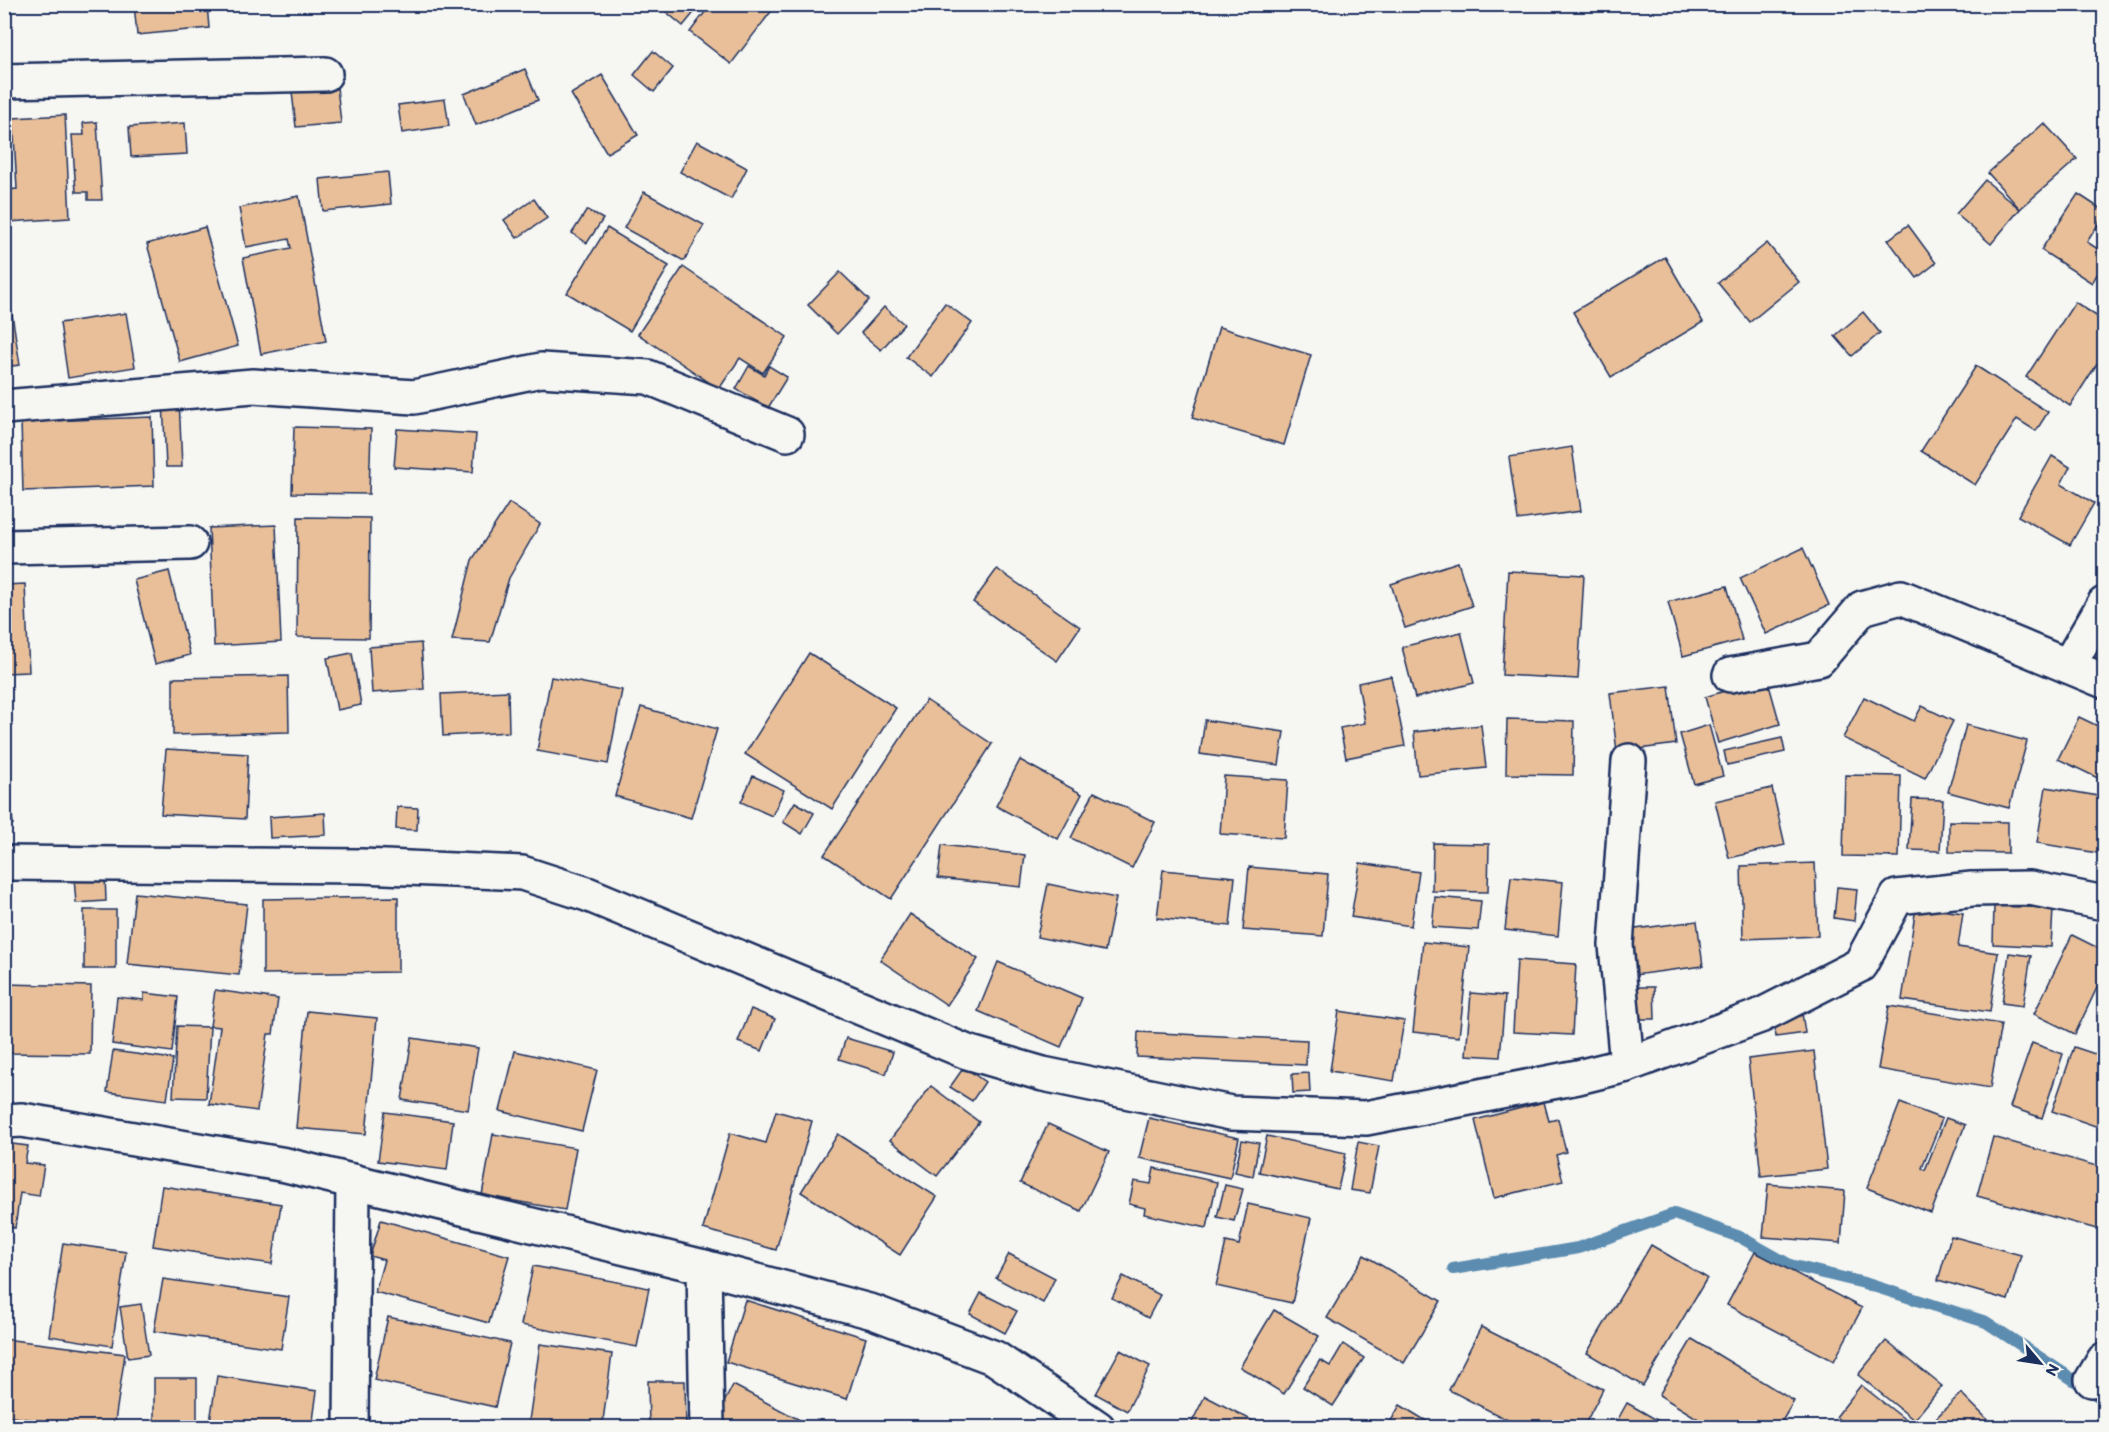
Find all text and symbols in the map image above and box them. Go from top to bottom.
north arrow [2010,1333,2070,1393]
text: N [2042,1361,2064,1379]

